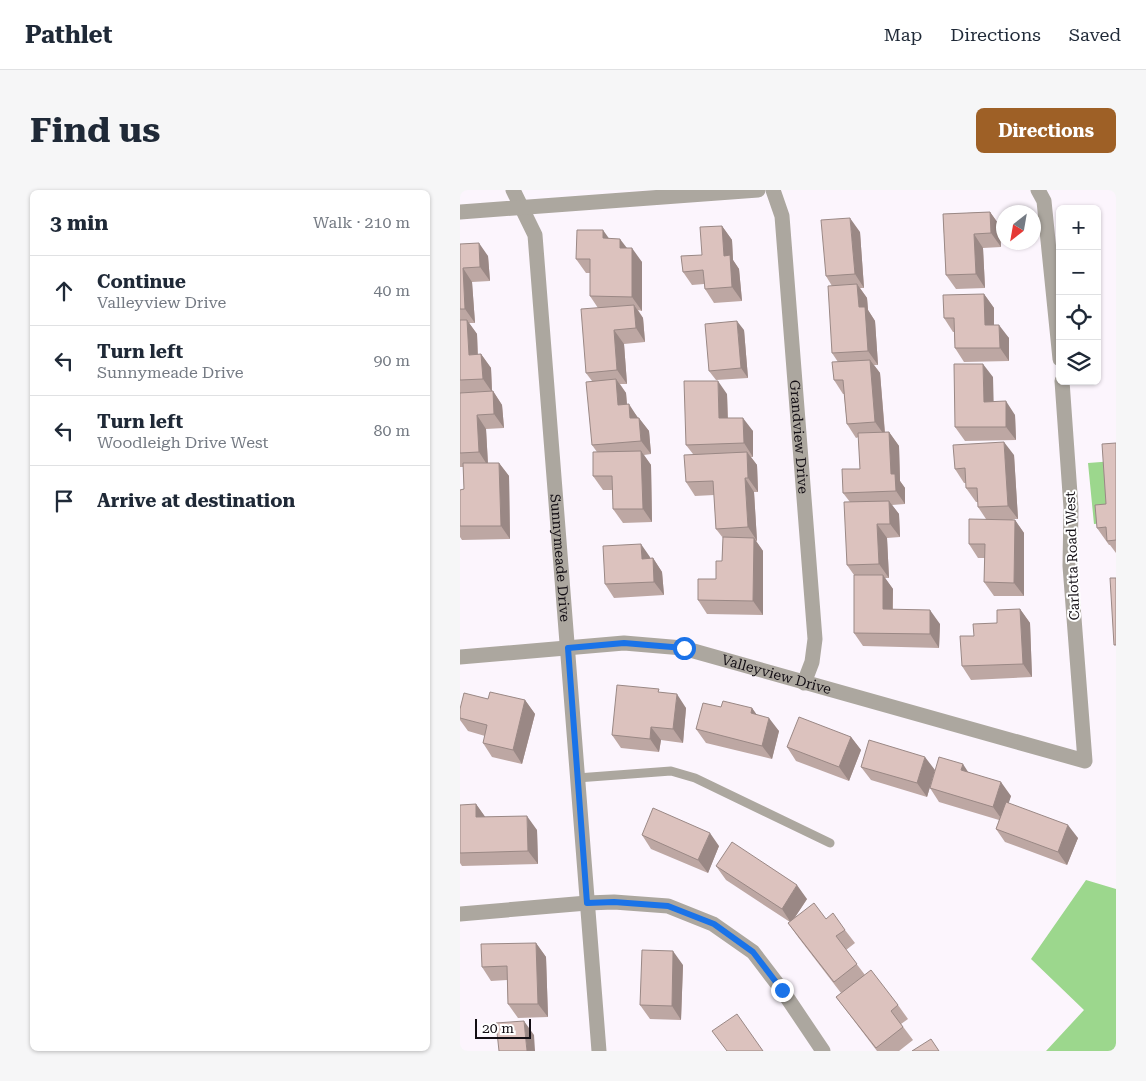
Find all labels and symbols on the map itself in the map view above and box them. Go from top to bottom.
north arrow [996,205,1041,250]
street label: Grandview Drive [787,379,812,495]
street label: Carlotta Road West [1062,491,1082,621]
street label: Sunnymeade Drive [547,493,573,623]
route start [673,637,696,660]
street label: Valleyview Drive [720,651,833,697]
route end [771,979,794,1002]
scale bar [475,1016,531,1039]

